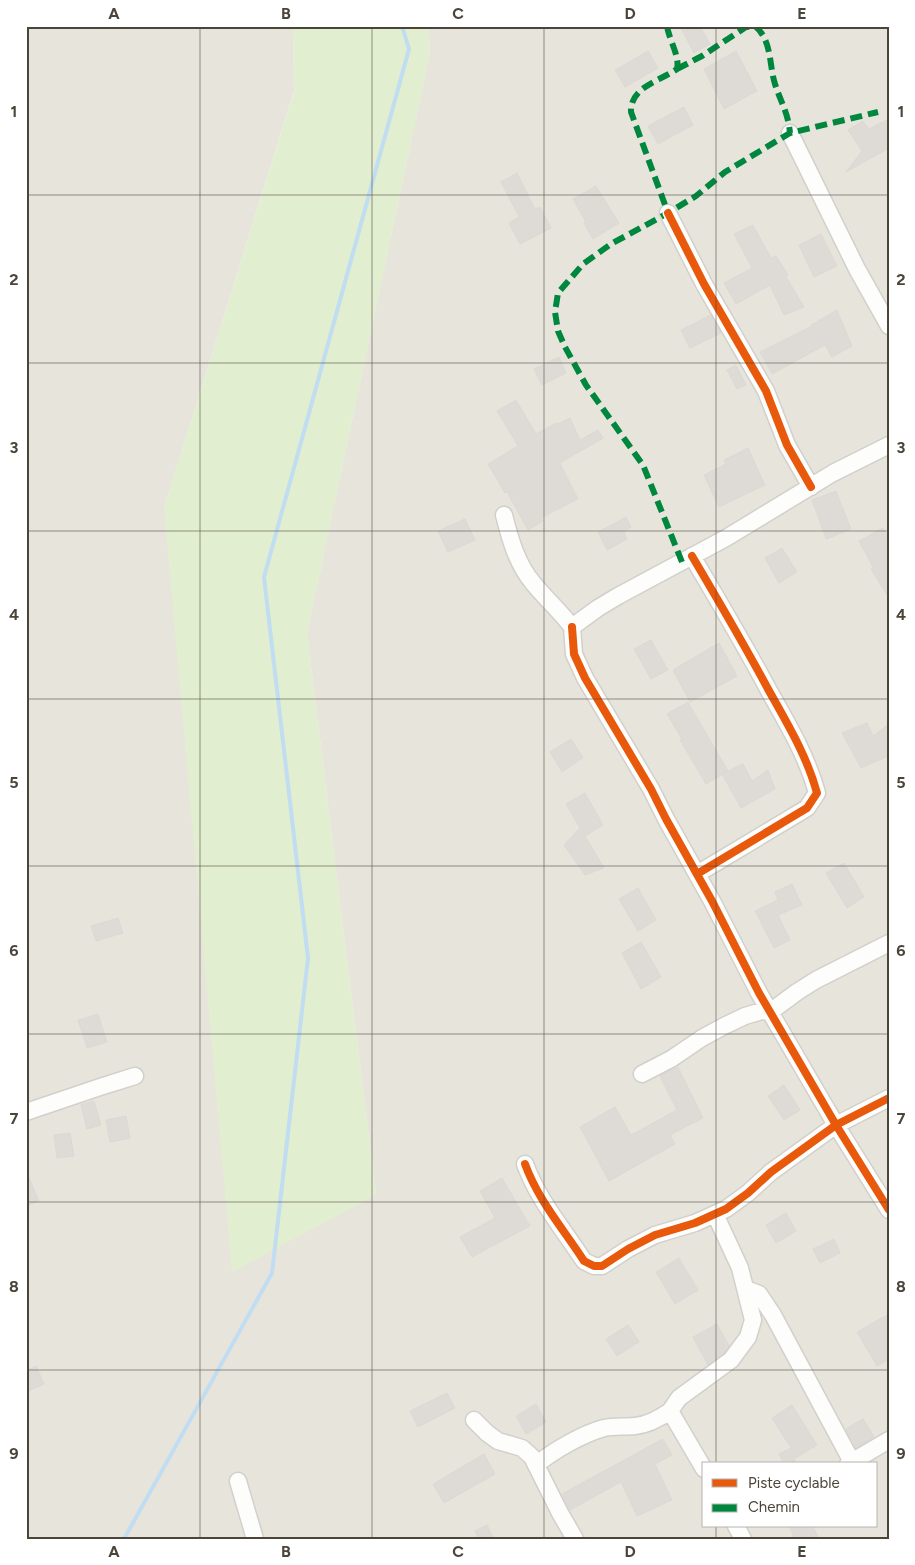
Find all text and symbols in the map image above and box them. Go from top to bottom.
text: A [108,4,120,23]
text: B [281,4,291,23]
text: C [452,4,464,23]
text: D [624,4,636,23]
text: E [797,4,807,23]
text: 1 [11,102,17,121]
text: 1 [898,102,904,121]
text: 2 [9,270,19,289]
text: 2 [896,270,906,289]
text: 3 [10,438,19,457]
text: 3 [897,438,906,457]
text: 4 [9,605,19,624]
text: 4 [896,605,906,624]
text: 5 [9,773,19,792]
text: 5 [896,773,906,792]
text: 6 [9,941,19,960]
text: 6 [896,941,906,960]
text: 7 [10,1109,19,1128]
text: 7 [897,1109,906,1128]
text: 8 [9,1277,19,1296]
text: 8 [896,1277,906,1296]
text: 9 [9,1444,19,1463]
text: 9 [896,1444,906,1463]
legend [702,1462,878,1528]
text: Piste cyclable [748,1474,840,1492]
text: Chemin [748,1498,800,1516]
text: A [108,1542,120,1561]
text: B [281,1542,291,1561]
text: C [452,1542,464,1561]
text: D [624,1542,636,1561]
text: E [797,1542,807,1561]

